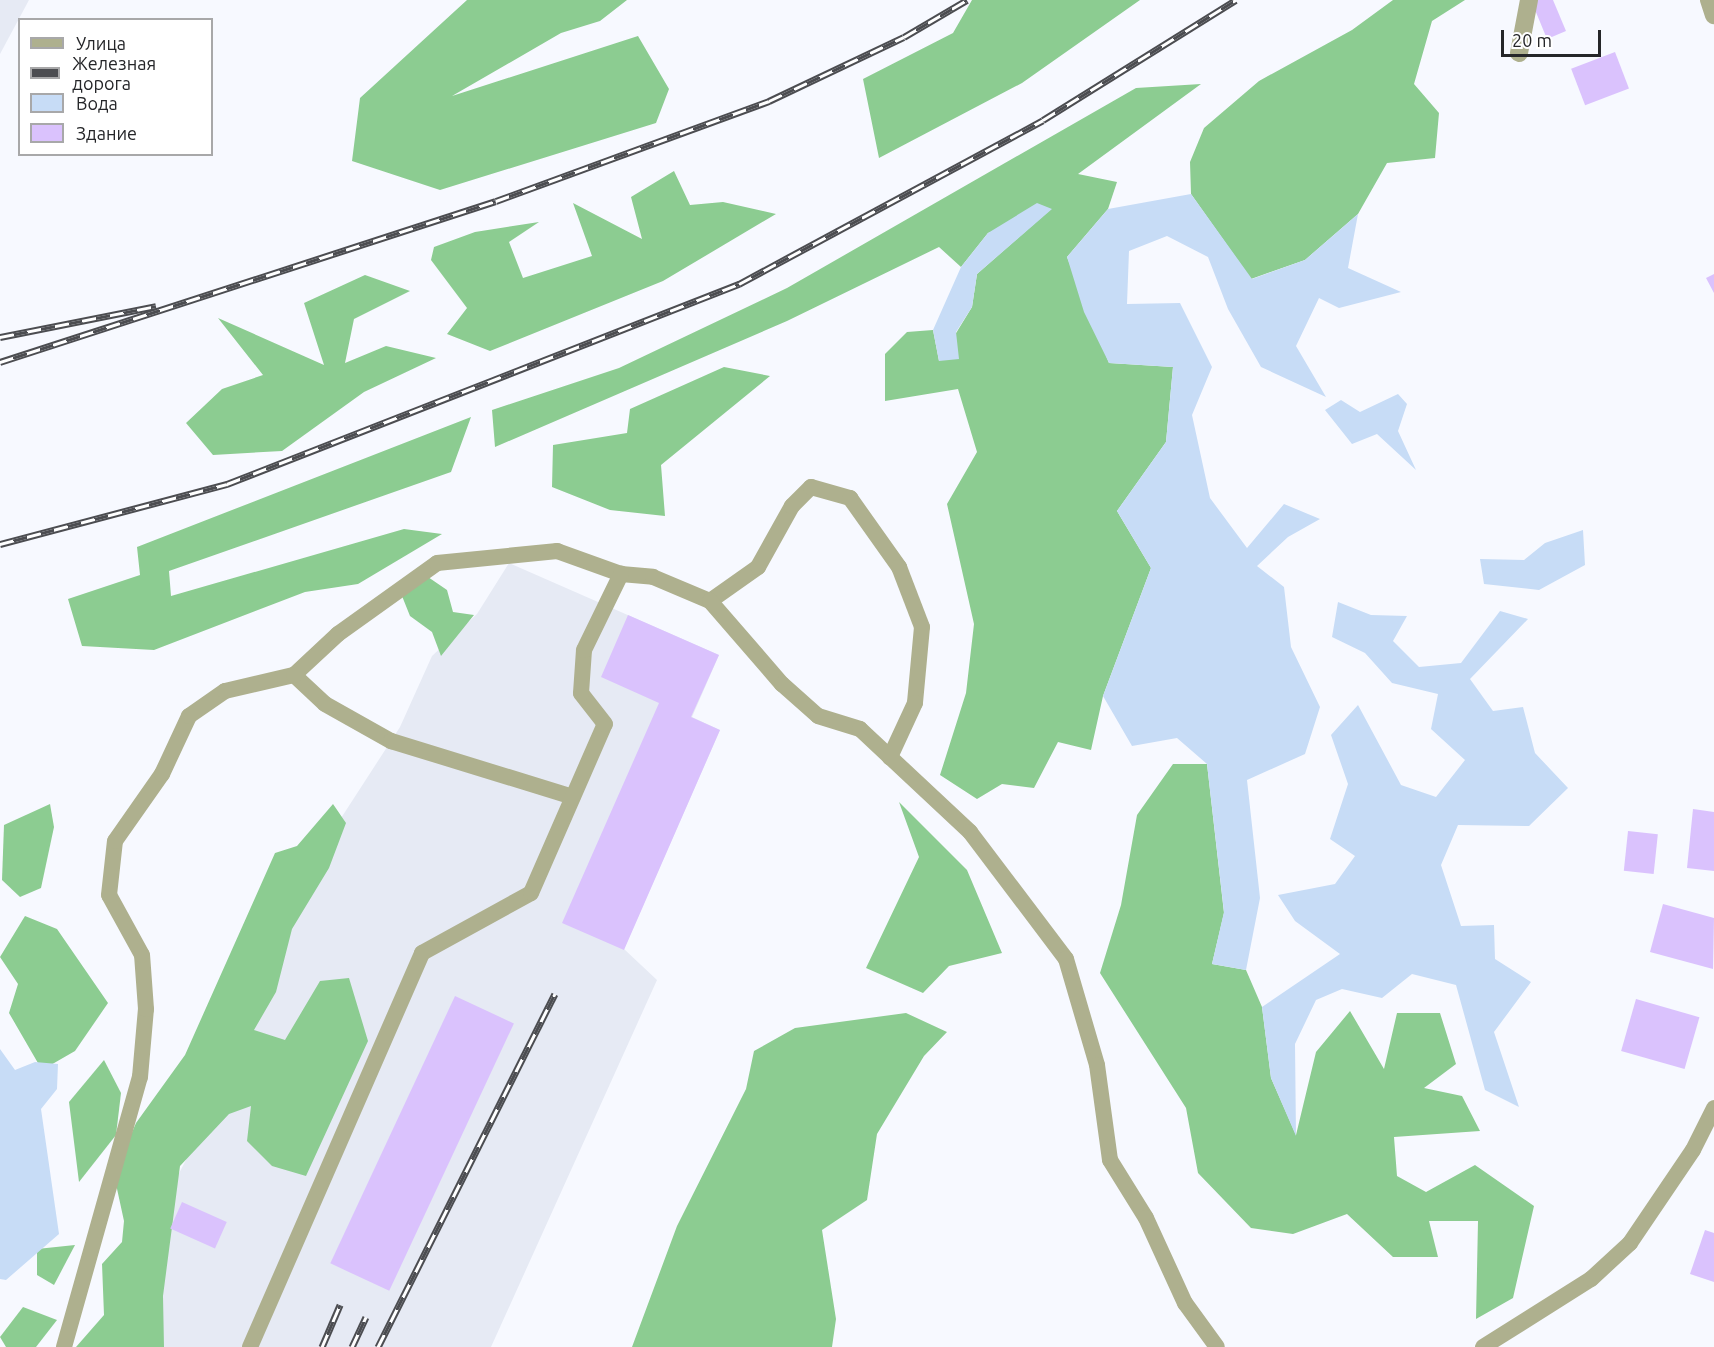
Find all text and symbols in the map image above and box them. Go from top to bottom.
legend [18,18,213,156]
scale bar [1504,18,1604,56]
text: 20 m [1512,30,1552,50]
text: Улица [76,33,126,53]
text: Железная дорога [72,53,156,93]
text: Вода [76,93,118,113]
text: Здание [76,123,137,143]

